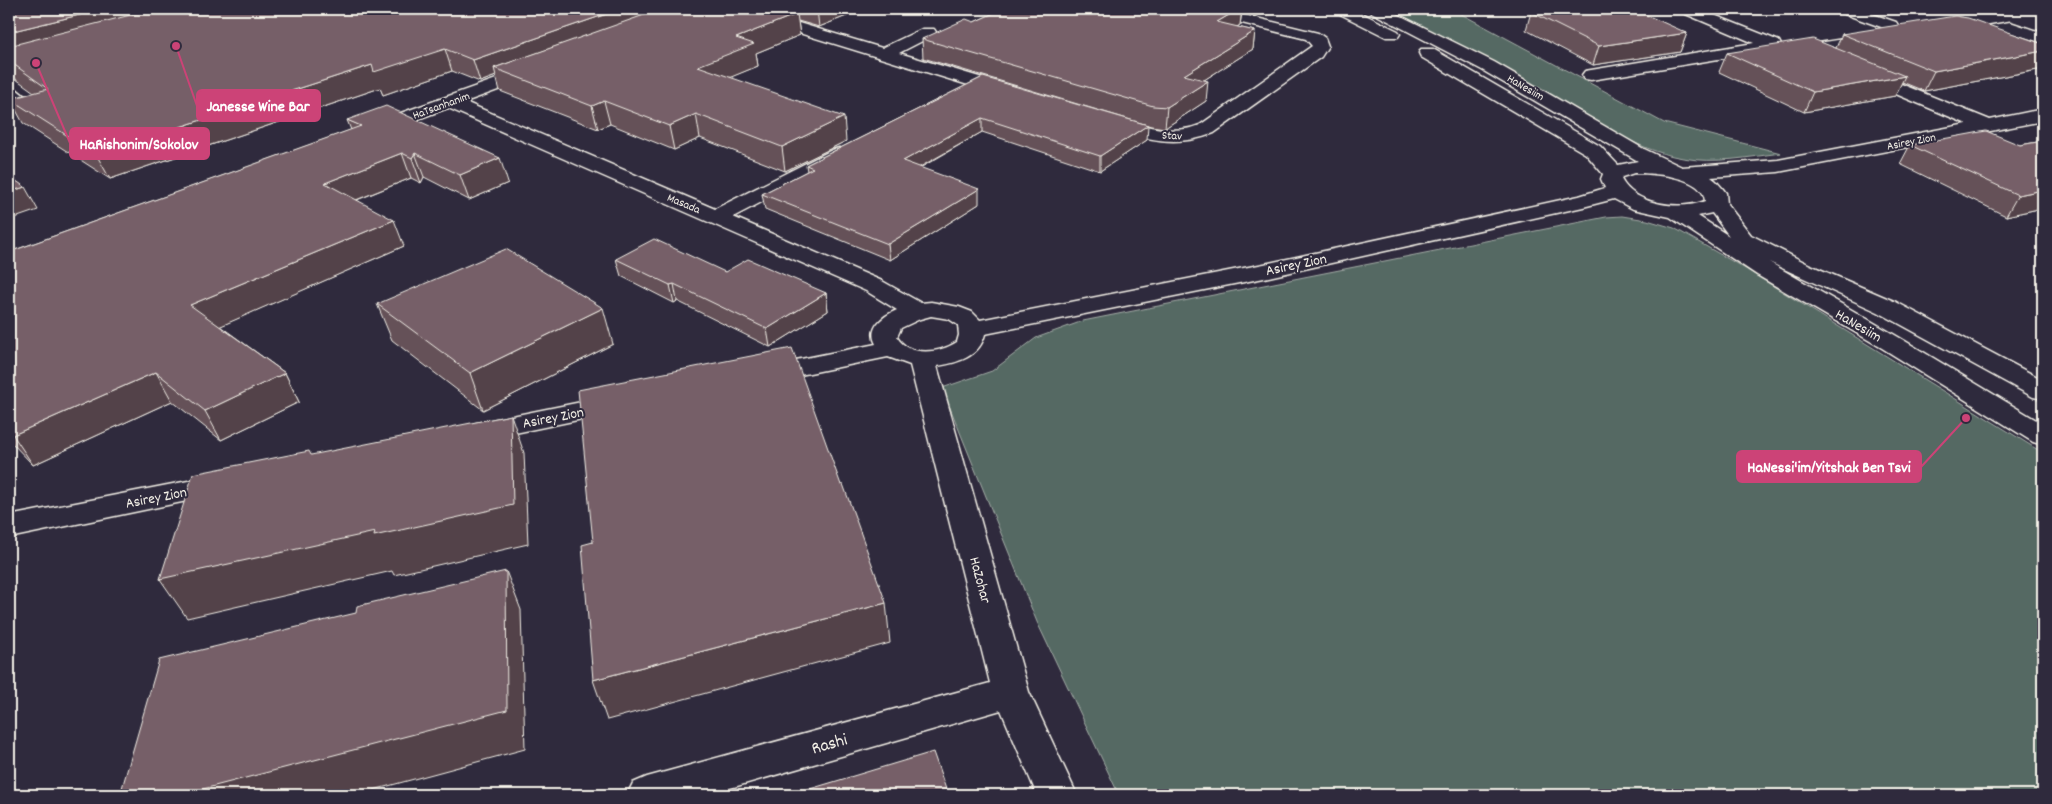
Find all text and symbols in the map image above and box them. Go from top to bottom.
street label: HaNesiim [1503,71,1547,106]
street label: HaTsanhanim [410,88,473,125]
callout: Janesse Wine Bar [197,90,320,121]
text: Janesse Wine Bar [206,96,311,119]
street label: Stav [1161,127,1183,146]
callout: HaRishonim/Sokolov [70,128,209,159]
street label: Asirey Zion [1885,129,1938,156]
text: HaRishonim/Sokolov [80,134,199,157]
street label: Masada [664,190,703,219]
street label: Asirey Zion [1264,249,1329,283]
street label: HaNesiim [1830,304,1886,349]
street label: Asirey Zion [521,402,586,436]
callout: HaNessi'im/Yitshak Ben Tsvi [1737,451,1921,482]
text: HaNessi'im/Yitshak Ben Tsvi [1747,457,1911,480]
street label: Asirey Zion [124,482,189,516]
street label: HaZohar [962,555,996,607]
street label: Rashi [809,728,851,762]

